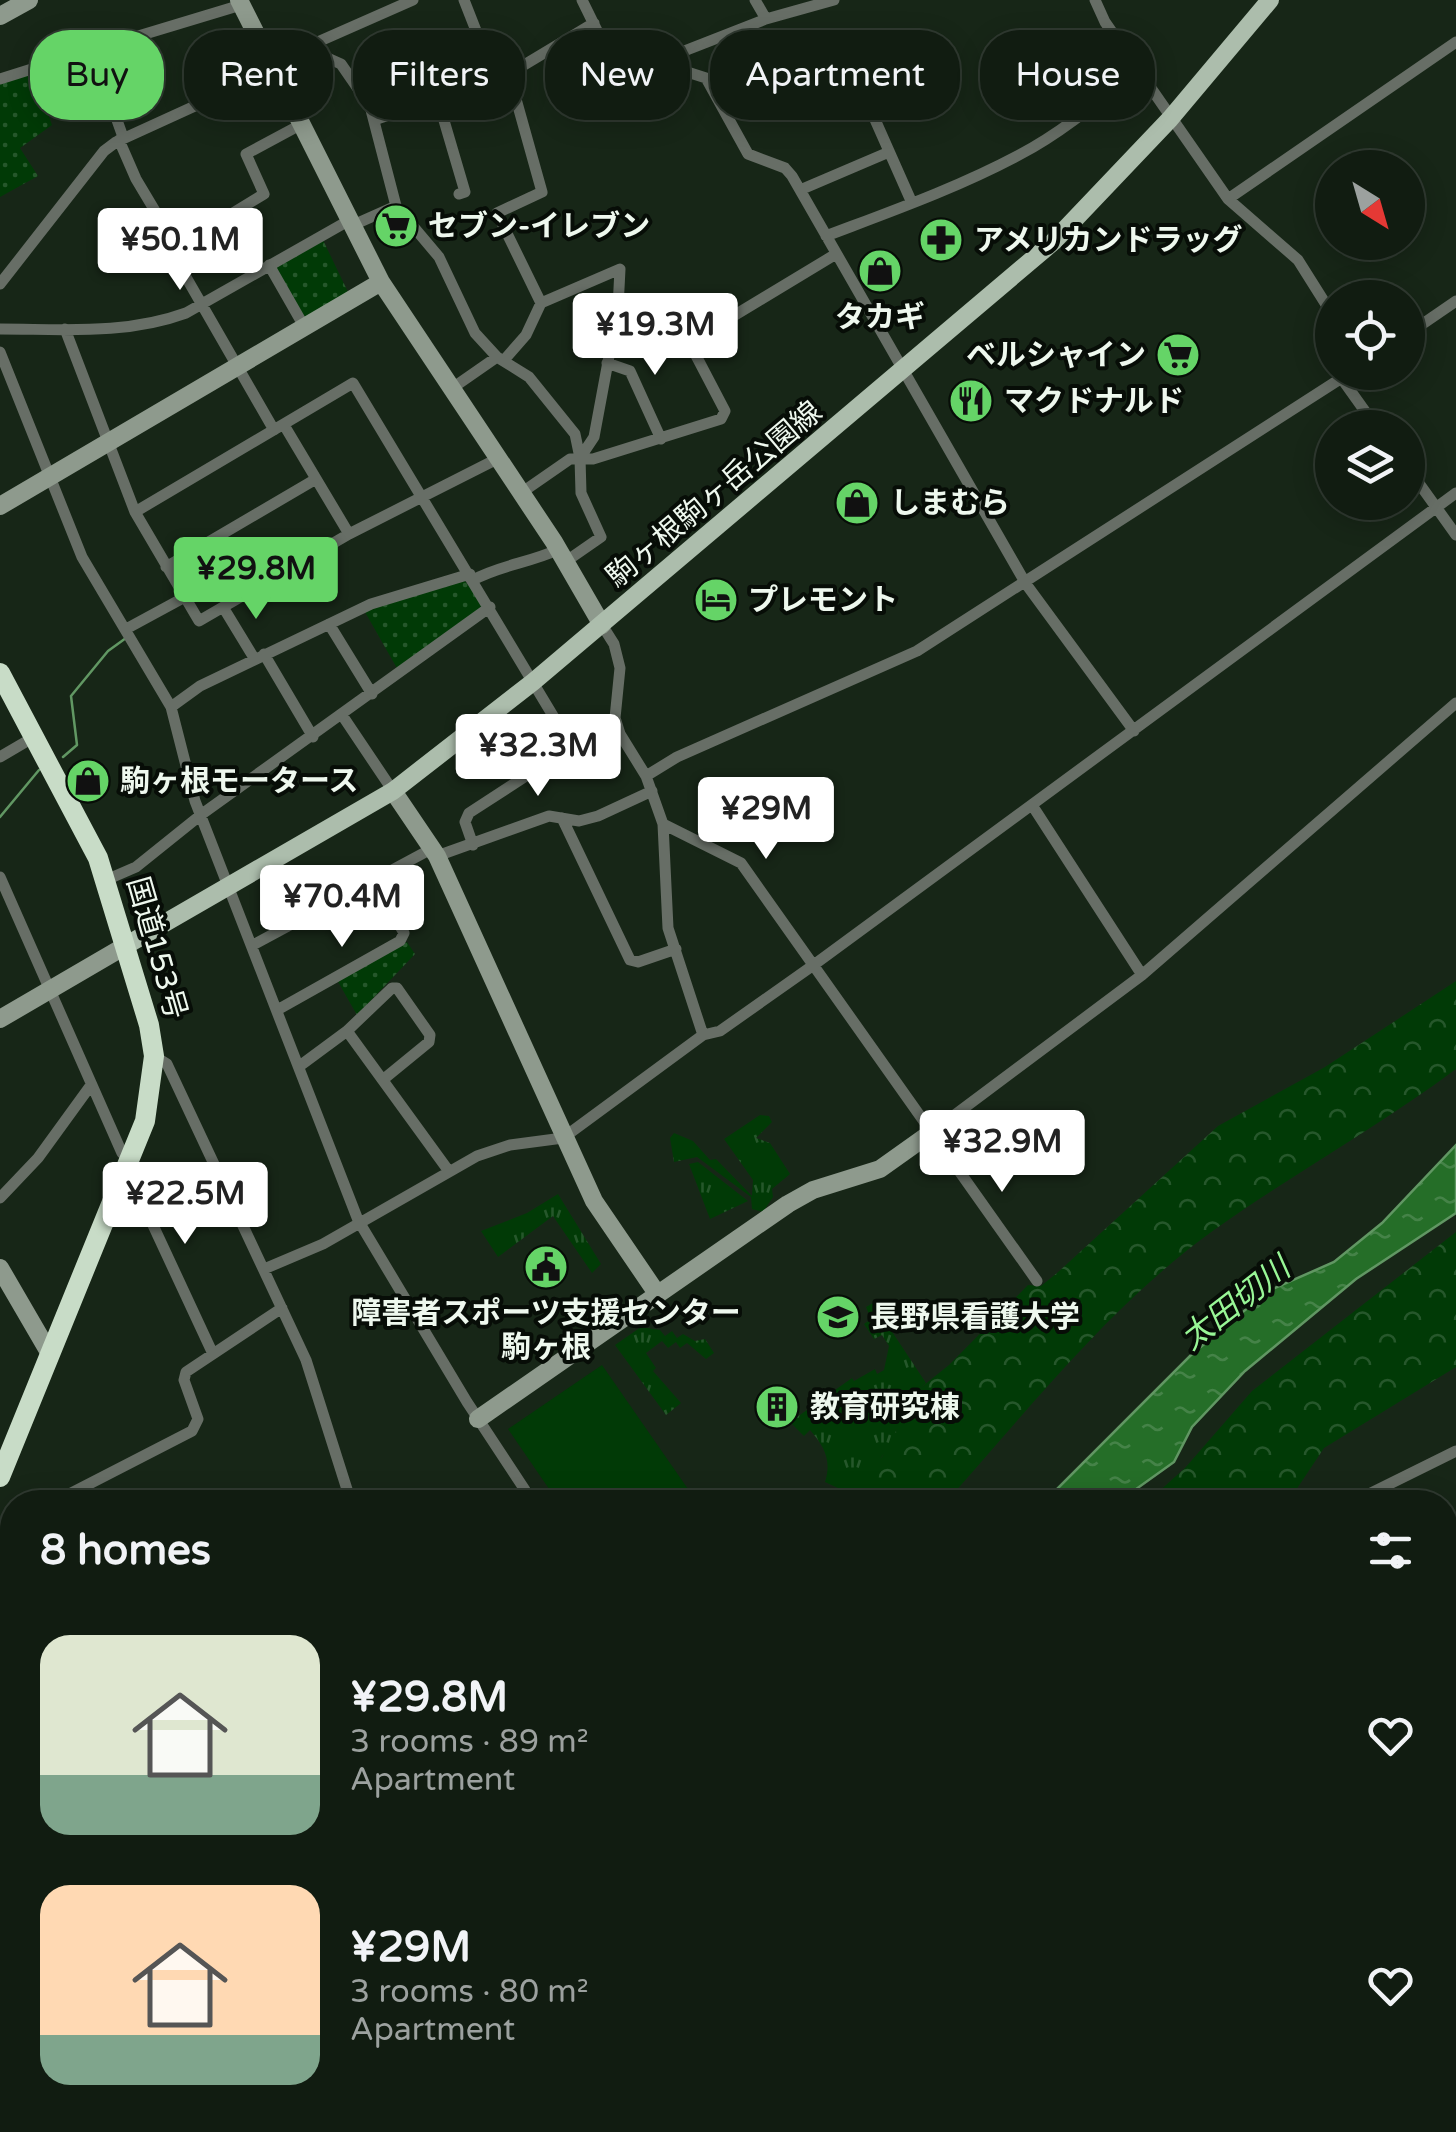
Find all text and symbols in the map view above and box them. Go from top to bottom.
chip: Buy [30,30,164,120]
chip: Rent [184,30,333,120]
chip: Filters [353,30,525,120]
chip: New [545,30,690,120]
chip: Apartment [710,30,960,120]
chip: House [980,30,1155,120]
north arrow [1315,150,1425,260]
map controls [1315,150,1425,520]
supermarket icon: セブン-イレブン [373,203,419,249]
pin: ¥50.1M [99,208,261,293]
place label: セブン-イレブン [428,208,650,245]
pharmacy icon: アメリカンドラッグ [918,217,964,263]
text: ¥50.1M [120,221,240,259]
place label: アメリカンドラッグ [974,222,1243,259]
shop icon: タカギ [857,248,903,294]
button: locate [1315,280,1425,390]
pin: ¥19.3M [574,293,736,378]
place label: タカギ [835,299,925,336]
text: ¥19.3M [595,306,715,344]
supermarket icon: ベルシャイン [1155,332,1201,378]
place label: ベルシャイン [966,337,1146,374]
restaurant icon: マクドナルド [948,378,994,424]
place label: マクドナルド [1004,383,1184,420]
street label: 駒ヶ根駒ヶ岳公園線 [599,393,830,595]
button: layers [1315,410,1425,520]
shop icon: しまむら [834,480,880,526]
place label: しまむら [890,485,1010,522]
pin: ¥29.8M [175,537,337,622]
text: ¥29.8M [196,550,316,588]
hotel icon: プレモント [693,577,739,623]
place label: プレモント [748,582,898,619]
pin: ¥32.3M [457,714,619,799]
text: ¥32.3M [478,727,598,765]
shop icon: 駒ヶ根モータース [65,758,111,804]
place label: 駒ヶ根モータース [120,763,359,800]
pin: ¥29M [707,777,825,862]
text: ¥29M [720,790,812,828]
pin: ¥70.4M [261,865,423,950]
street label: 国道153号 [119,873,194,1024]
text: ¥70.4M [282,878,402,916]
pin: ¥32.9M [921,1110,1083,1195]
text: ¥32.9M [942,1123,1062,1161]
pin: ¥22.5M [104,1162,266,1247]
text: ¥22.5M [125,1175,245,1213]
public building icon: 障害者スポーツ支援センター 駒ヶ根 [523,1244,569,1290]
water label: 太田切川 [1173,1248,1300,1358]
school or university icon: 長野県看護大学 [815,1294,861,1340]
place label: 障害者スポーツ支援センター 駒ヶ根 [351,1295,741,1366]
place label: 長野県看護大学 [870,1299,1080,1336]
building icon: 教育研究棟 [754,1384,800,1430]
place label: 教育研究棟 [810,1389,960,1426]
icon: filters [1363,1523,1418,1578]
text: 8 homes [40,1525,211,1576]
text: ¥29.8M [350,1672,508,1723]
icon: home [120,1675,240,1795]
icon: heart [1363,1708,1418,1763]
text: 3 rooms · 89 m² [350,1723,589,1761]
text: Apartment [350,1761,515,1799]
text: ¥29M [350,1922,471,1973]
icon: home [120,1925,240,2045]
icon: heart [1363,1958,1418,2013]
text: 3 rooms · 80 m² [350,1973,589,2011]
text: Apartment [350,2011,515,2049]

